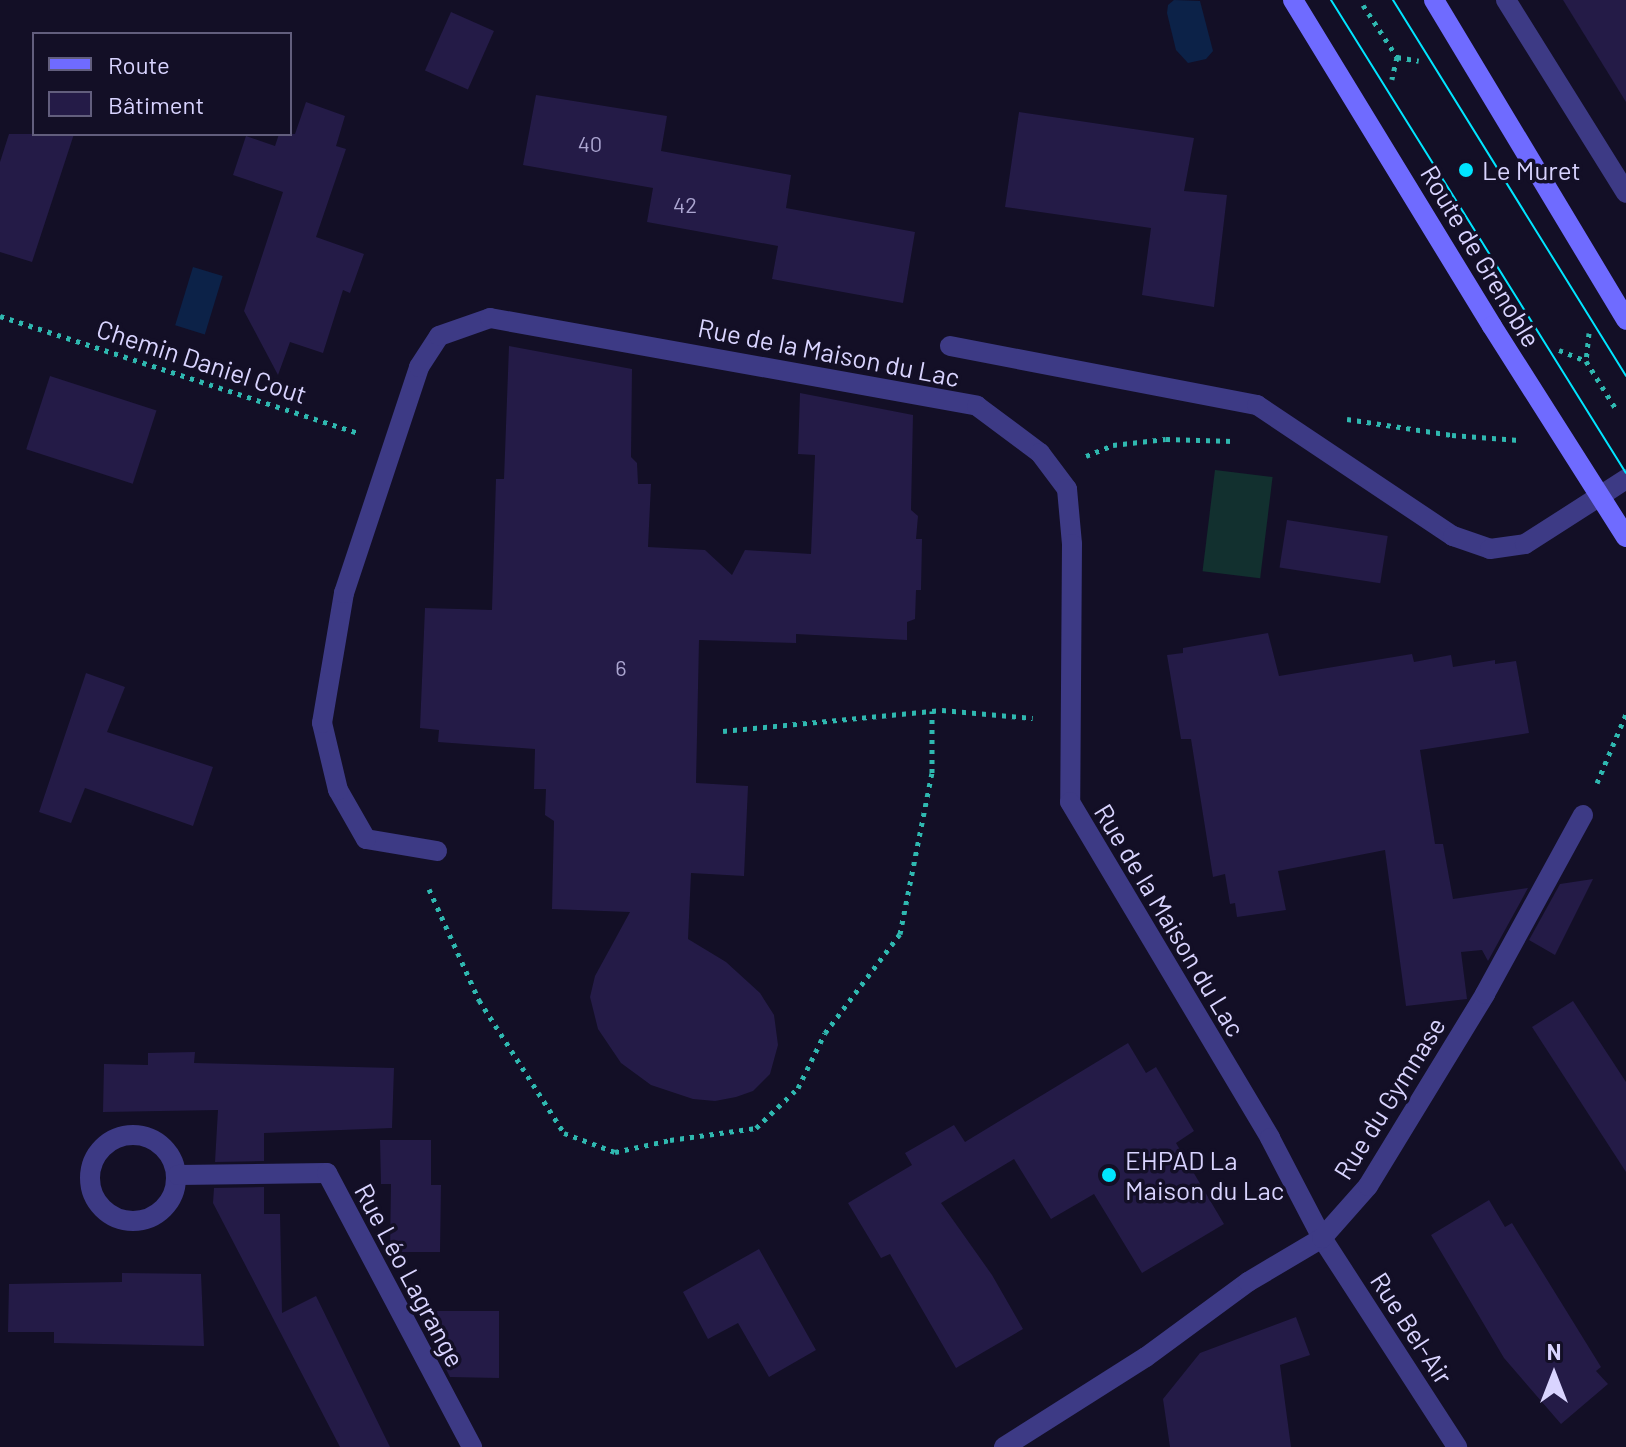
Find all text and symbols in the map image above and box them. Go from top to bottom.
legend [32,32,292,136]
text: Route [108,50,170,79]
text: Bâtiment [108,90,204,119]
house number: 40 [578,131,602,157]
place label: Le Muret [1482,154,1581,186]
street label: Route de Grenoble [1414,159,1548,353]
marker: Le Muret [1457,161,1475,179]
house number: 42 [673,192,697,218]
street label: Rue de la Maison du Lac [696,311,962,393]
street label: Chemin Daniel Cout [93,312,311,410]
house number: 6 [615,655,627,681]
street label: Rue de la Maison du Lac [1088,798,1252,1042]
street label: Rue du Gymnase [1327,1011,1451,1185]
place label: EHPAD La Maison du Lac [1125,1144,1284,1206]
marker: EHPAD La Maison du Lac [1100,1166,1118,1184]
street label: Rue Léo Lagrange [348,1178,472,1372]
street label: Rue Bel-Air [1364,1266,1460,1390]
north arrow [1514,1335,1594,1415]
text: N [1547,1338,1561,1364]

